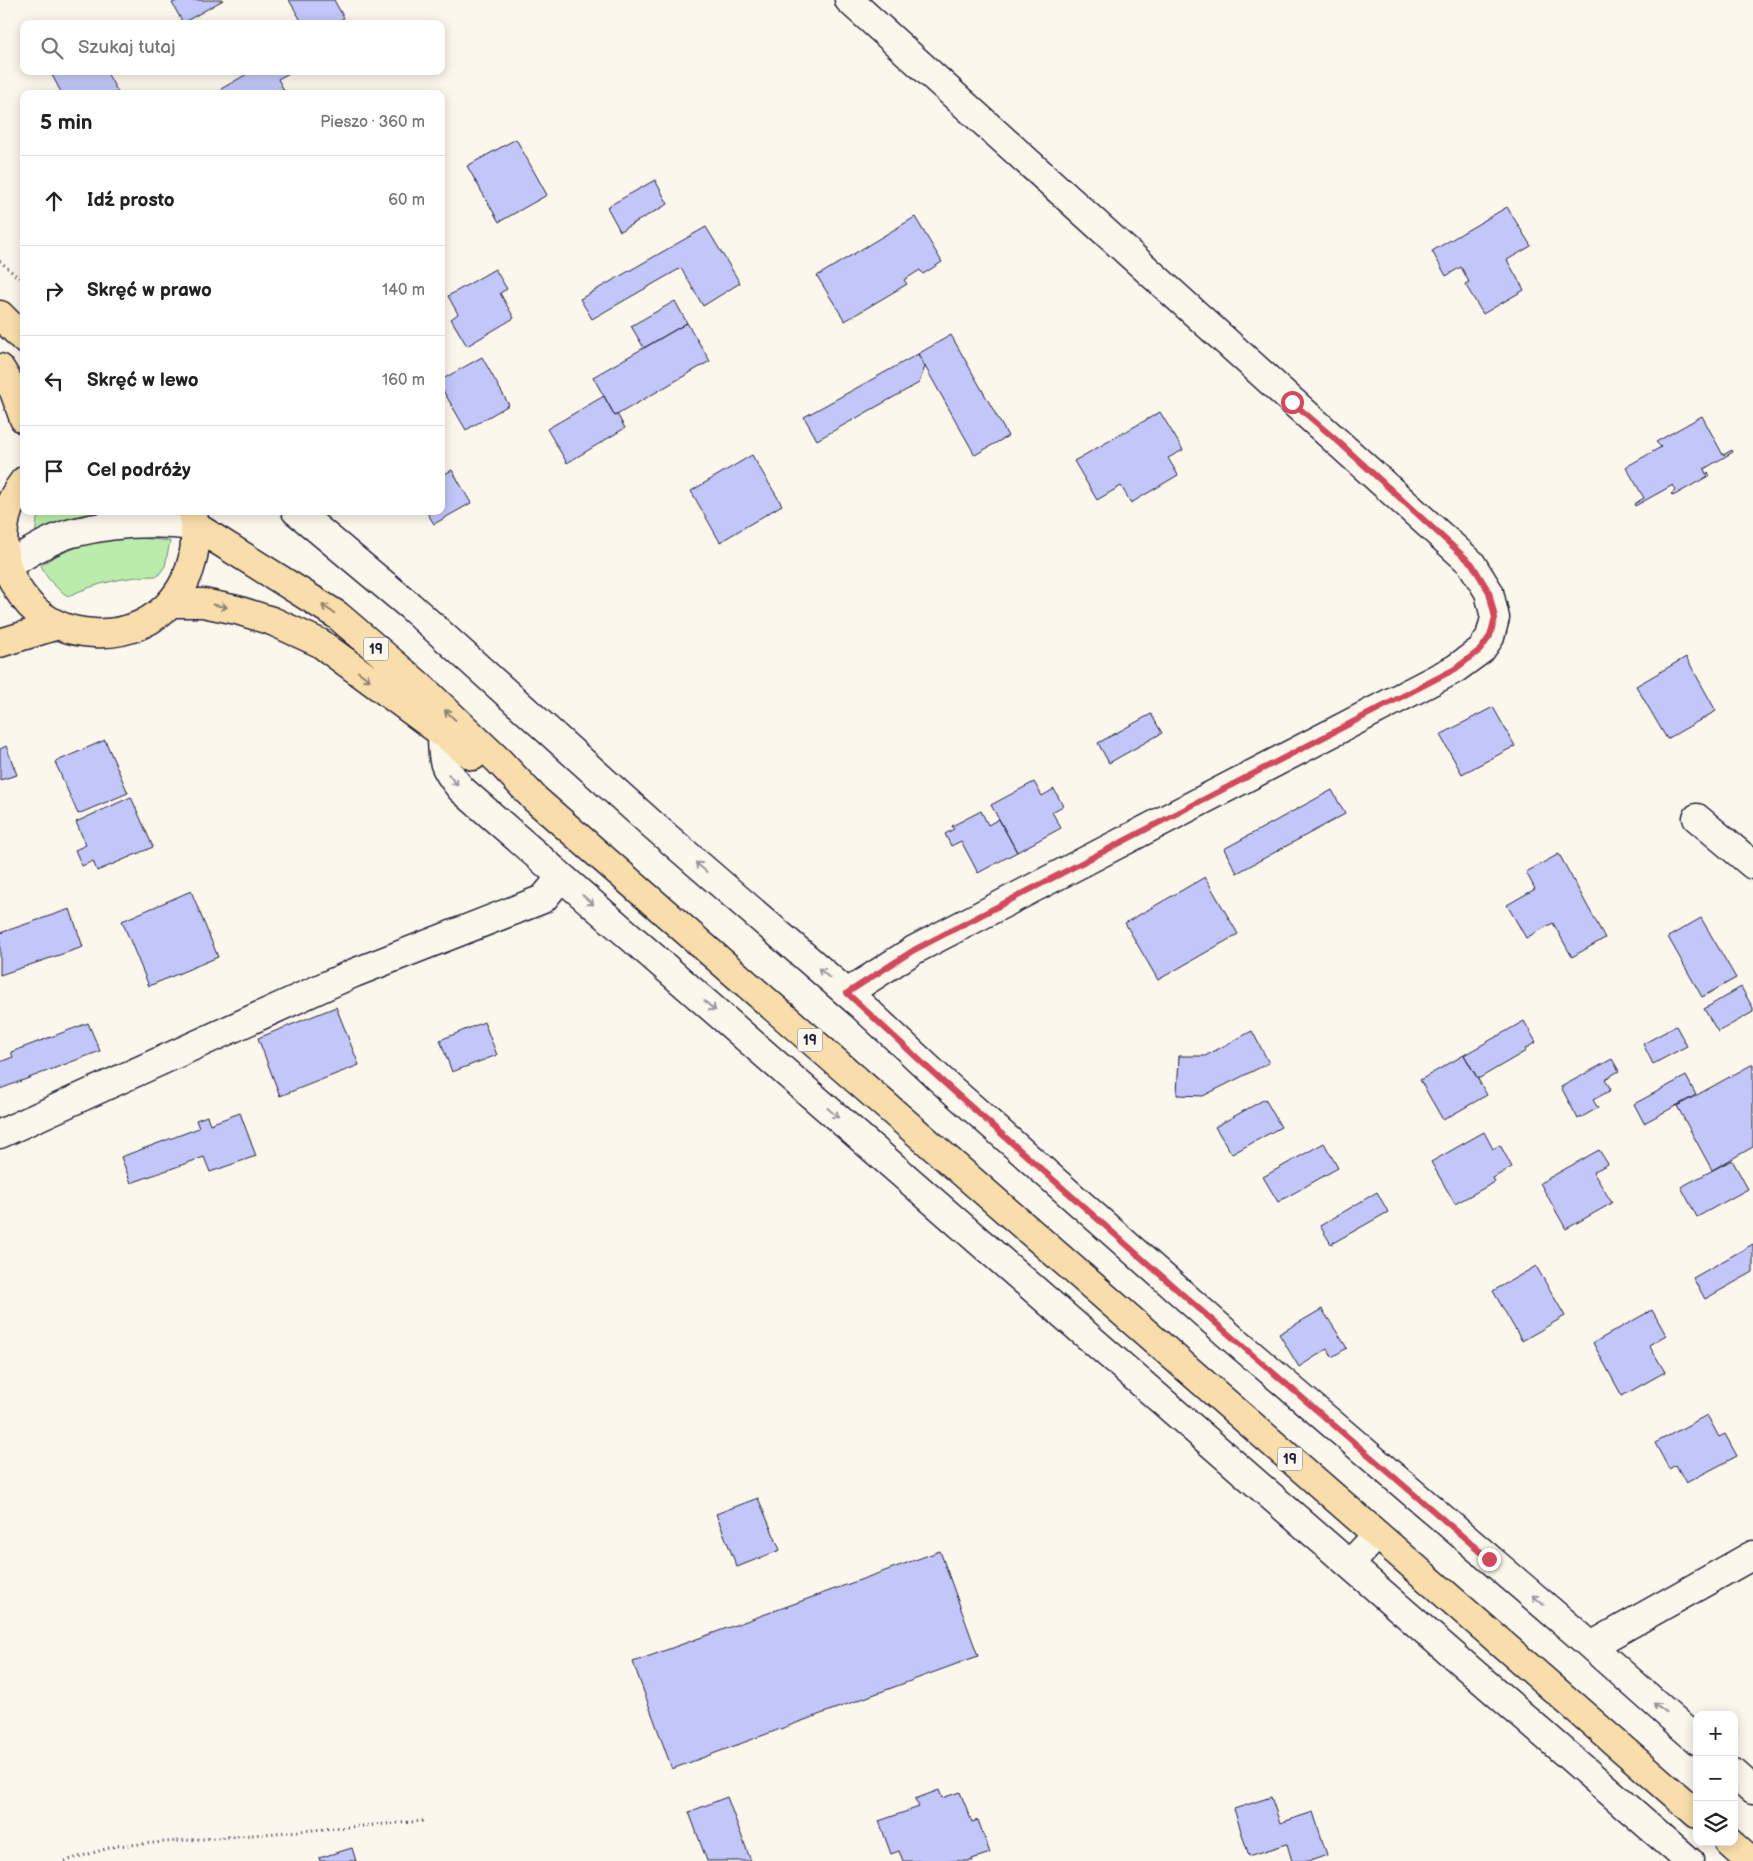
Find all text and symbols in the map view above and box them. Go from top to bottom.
search box [20,20,445,75]
icon: search [38,34,66,62]
text: Szukaj tutaj [78,36,175,59]
text: 5 min [40,110,93,135]
text: Pieszo · 360 m [320,113,425,132]
icon: ahead [40,187,68,215]
text: Idź prosto [87,189,175,212]
text: 60 m [388,191,425,210]
icon: right [40,277,68,305]
text: Skręć w prawo [87,279,212,302]
text: 140 m [382,281,425,300]
icon: left [40,367,68,395]
text: Skręć w lewo [87,369,199,392]
text: 160 m [382,371,425,390]
route start [1281,391,1304,414]
icon: arrive [40,457,68,485]
text: Cel podróży [87,459,191,482]
one-way arrow [211,602,227,612]
one-way arrow [321,604,335,614]
road number: 19 [364,638,388,661]
one-way arrow [357,671,371,681]
one-way arrow [444,709,457,721]
one-way arrow [448,773,459,786]
one-way arrow [695,861,708,873]
one-way arrow [581,894,594,906]
one-way arrow [818,968,831,979]
one-way arrow [704,1001,717,1012]
road number: 19 [798,1028,822,1052]
one-way arrow [826,1107,839,1118]
road number: 19 [1278,1448,1302,1470]
route end [1478,1548,1501,1571]
one-way arrow [1532,1595,1545,1606]
one-way arrow [1654,1702,1667,1713]
map controls [1693,1711,1738,1846]
button: + [1693,1711,1738,1756]
button: − [1693,1756,1738,1801]
button: layers [1693,1801,1738,1846]

